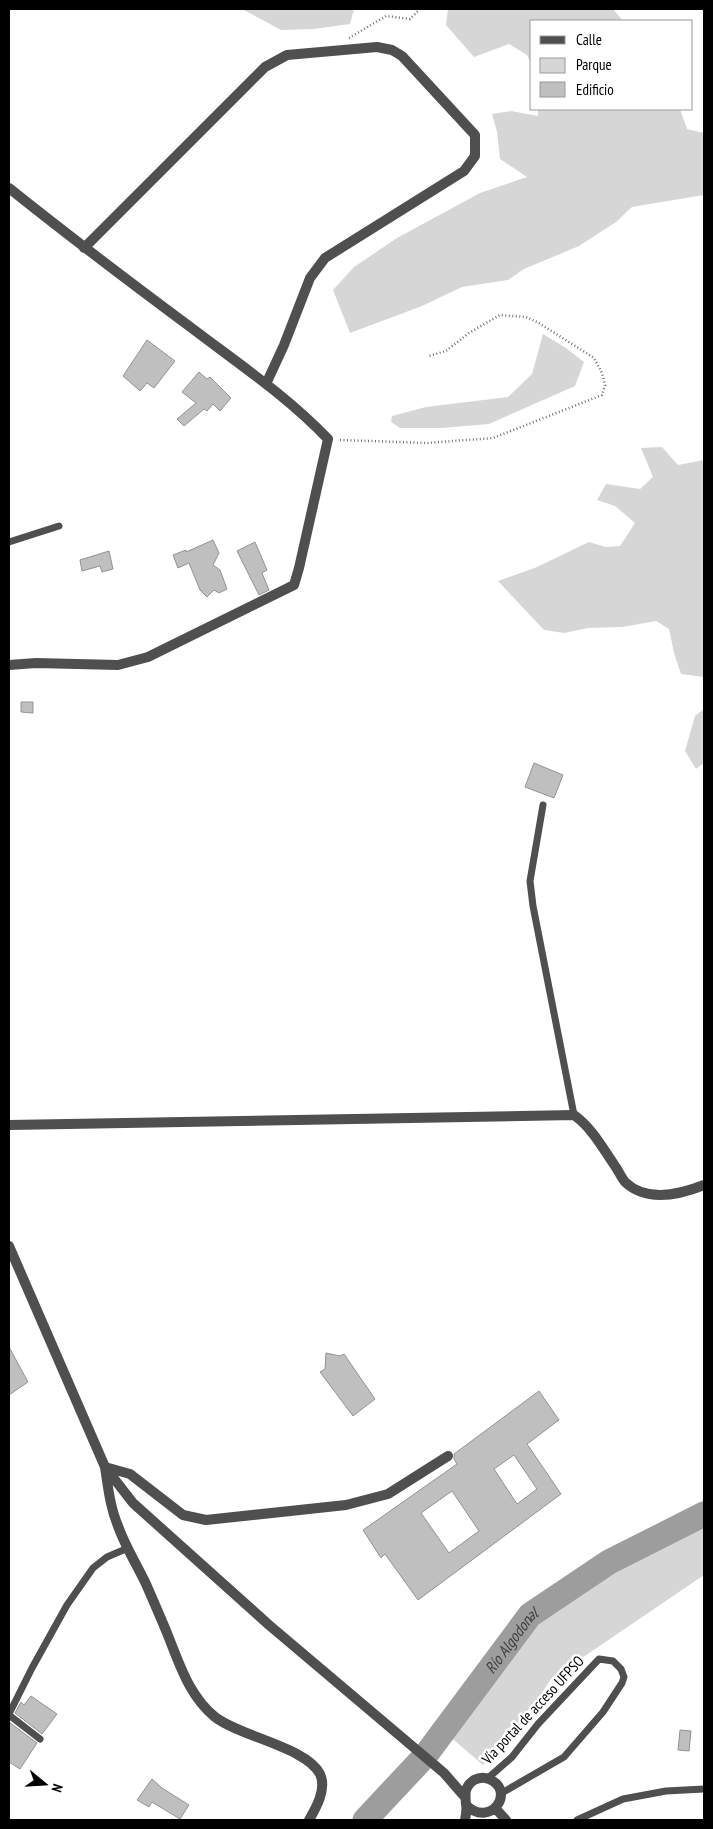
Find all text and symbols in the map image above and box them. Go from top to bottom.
legend [530,20,693,110]
text: Calle [576,30,602,49]
text: Parque [576,55,612,74]
text: Edificio [576,80,614,99]
water label: Río Algodonal [480,1602,543,1677]
street label: Vía portal de acceso UFPSO [477,1651,588,1769]
north arrow [20,1759,70,1809]
text: N [48,1782,67,1794]

